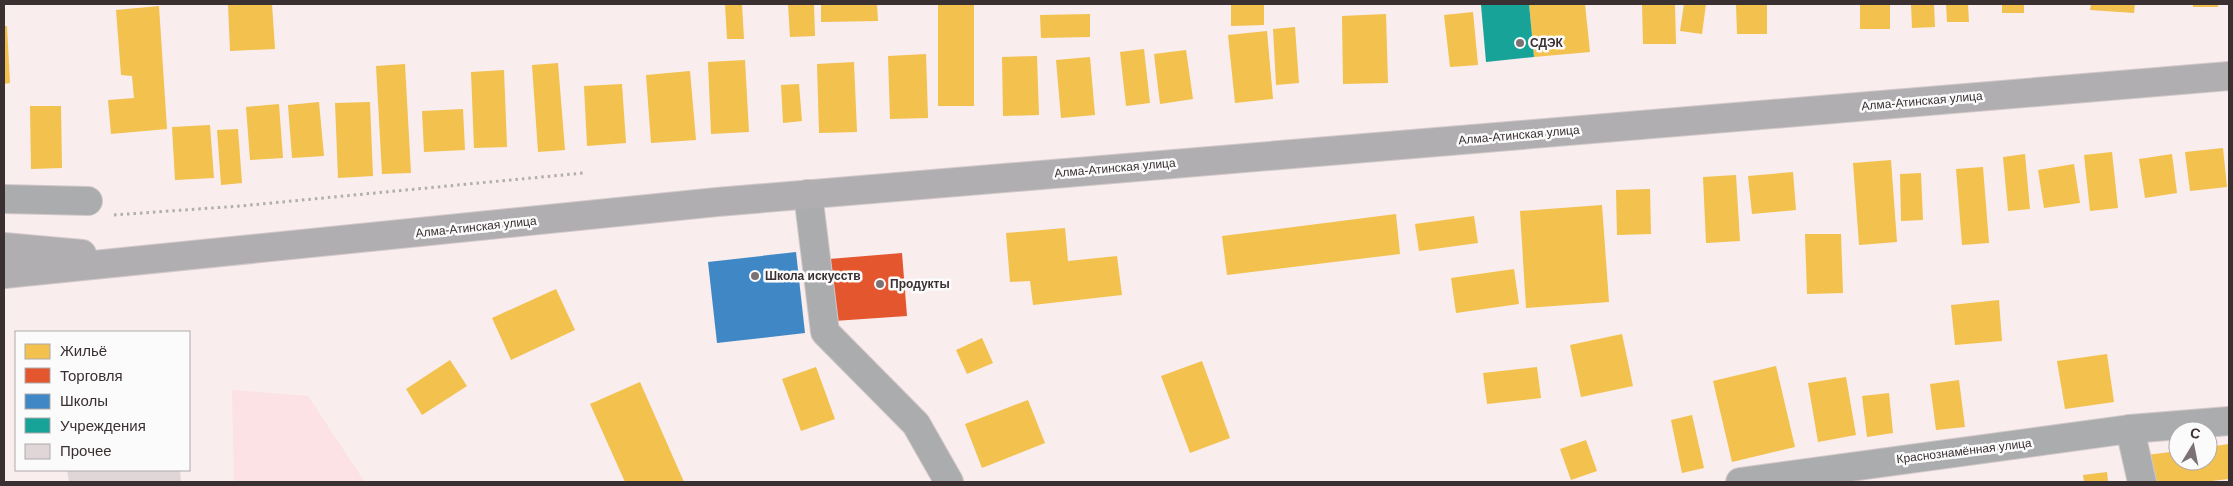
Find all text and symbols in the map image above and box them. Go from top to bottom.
place label: СДЭК [1530,36,1564,50]
marker: СДЭК [1514,37,1526,49]
street label: Алма-Атинская улица [1861,89,1983,113]
street label: Алма-Атинская улица [1458,123,1580,147]
street label: Алма-Атинская улица [1054,156,1176,180]
street label: Алма-Атинская улица [415,214,537,240]
place label: Школа искусств [765,269,861,283]
marker: Школа искусств [749,270,761,282]
place label: Продукты [890,277,950,291]
marker: Продукты [874,278,886,290]
legend [15,331,190,471]
text: Жильё [60,342,107,359]
text: Торговля [60,367,123,384]
text: Школы [60,392,108,409]
text: Учреждения [60,417,146,434]
north arrow [2168,421,2218,471]
text: С [2189,424,2202,442]
street label: Краснознамённая улица [1896,436,2033,466]
text: Прочее [60,442,112,459]

